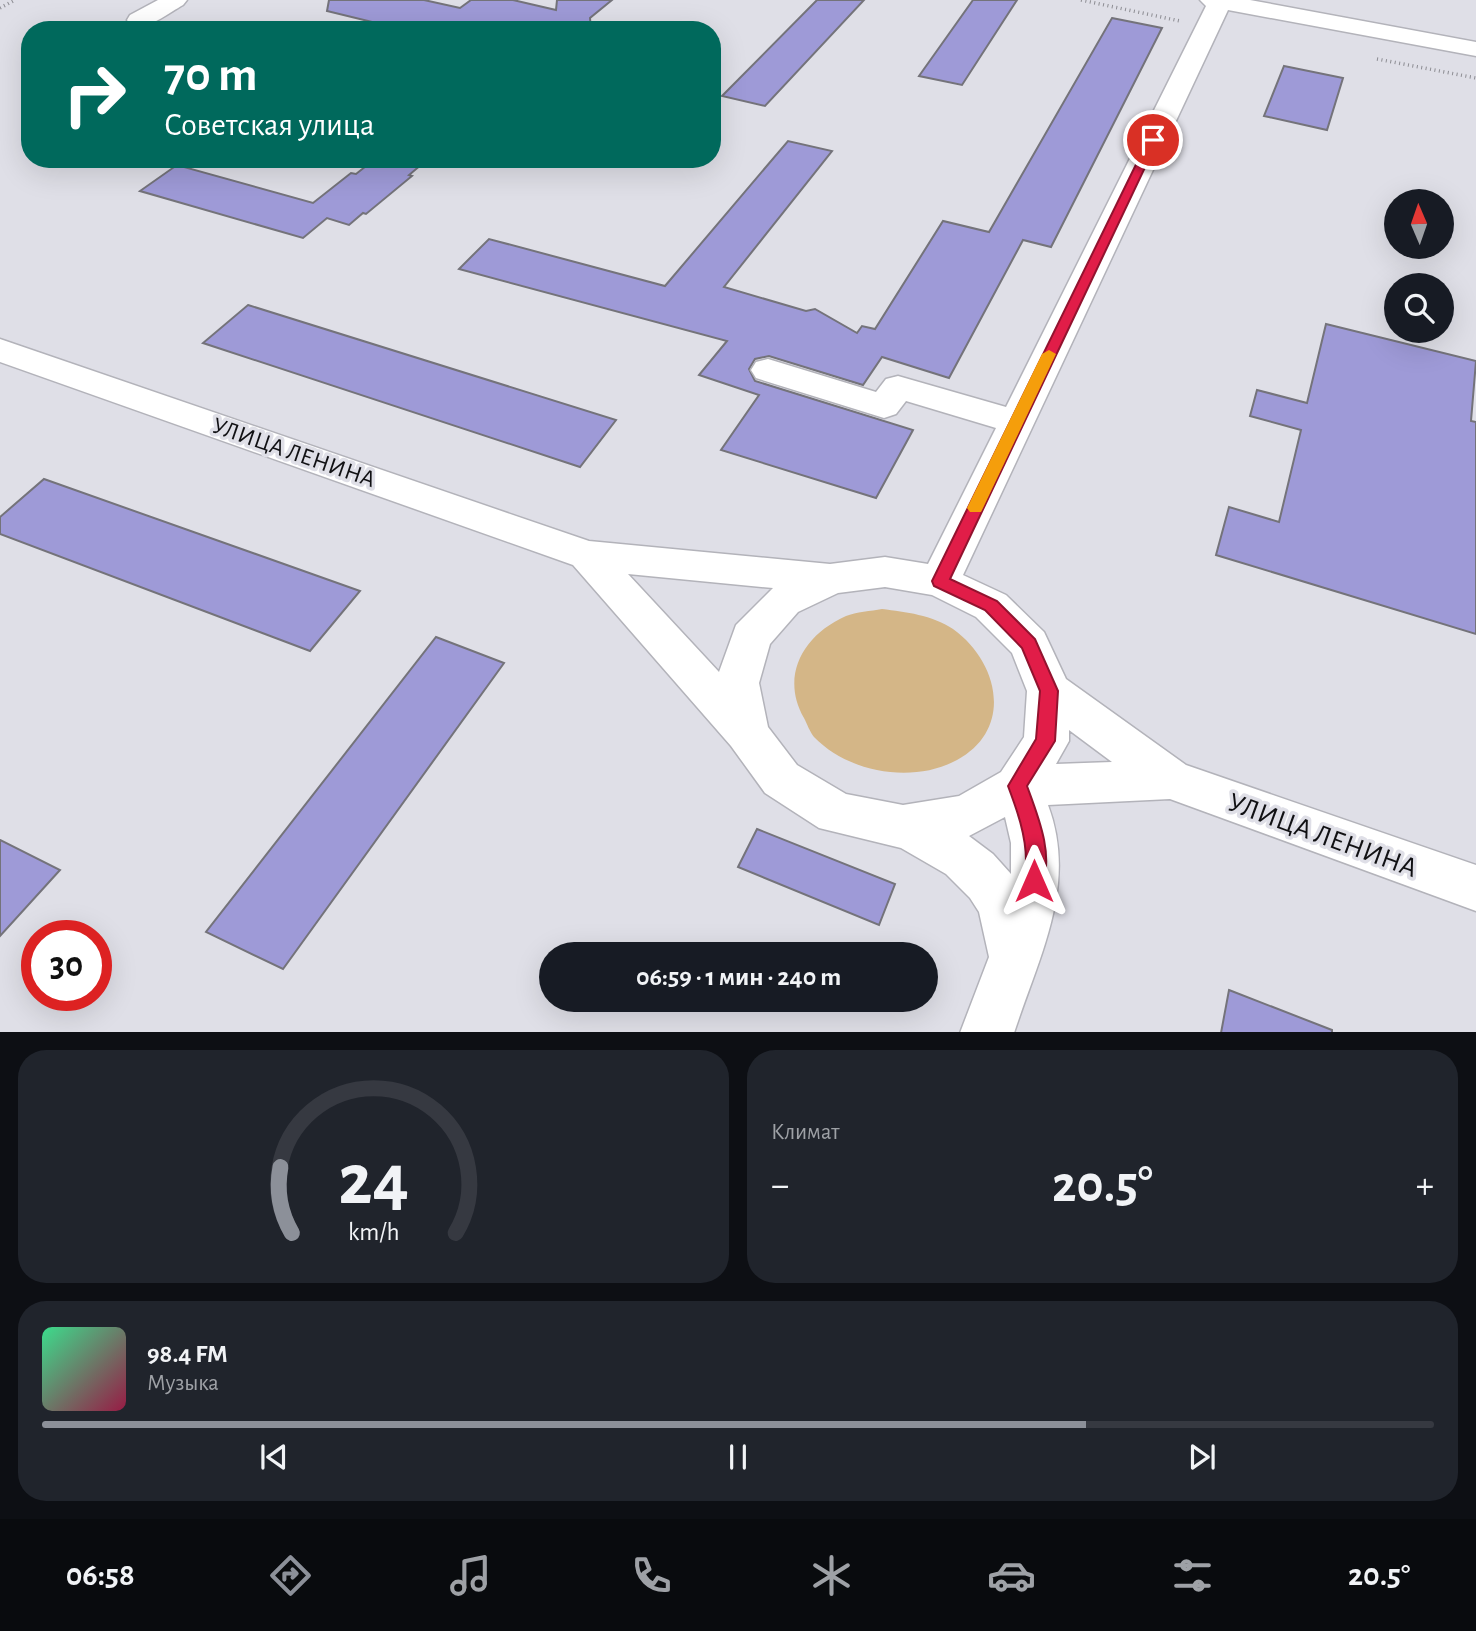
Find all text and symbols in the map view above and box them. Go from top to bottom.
icon: right [49,49,140,140]
text: 70 m [164,51,258,100]
text: Советская улица [164,109,375,141]
pin [1123,110,1183,170]
icon: arrive [1134,121,1172,159]
north arrow [1384,189,1454,259]
map controls [1384,189,1454,343]
button: search [1384,273,1454,343]
street label: УЛИЦА ЛЕНИНА [209,414,378,492]
street label: УЛИЦА ЛЕНИНА [1224,789,1421,883]
position arrow [997,844,1071,918]
speed limit sign: 30 [21,920,112,1011]
text: 06:59 · 1 мин · 240 m [636,964,841,990]
text: Климат [771,1121,840,1144]
text: 24 [338,1145,409,1218]
text: 20.5° [1052,1159,1153,1211]
text: − [771,1167,789,1205]
text: + [1416,1167,1434,1205]
text: km/h [348,1219,399,1244]
text: 98.4 FM [147,1341,228,1367]
text: Музыка [147,1372,219,1395]
icon: previous [255,1438,293,1476]
icon: pause [719,1438,757,1476]
icon: next [1183,1438,1221,1476]
icon: directions [266,1551,315,1600]
icon: music [446,1551,495,1600]
icon: phone [627,1551,676,1600]
icon: climate [807,1551,856,1600]
icon: car [987,1551,1036,1600]
icon: filters [1168,1551,1217,1600]
text: 06:58 [66,1559,135,1591]
text: 20.5° [1348,1559,1410,1591]

